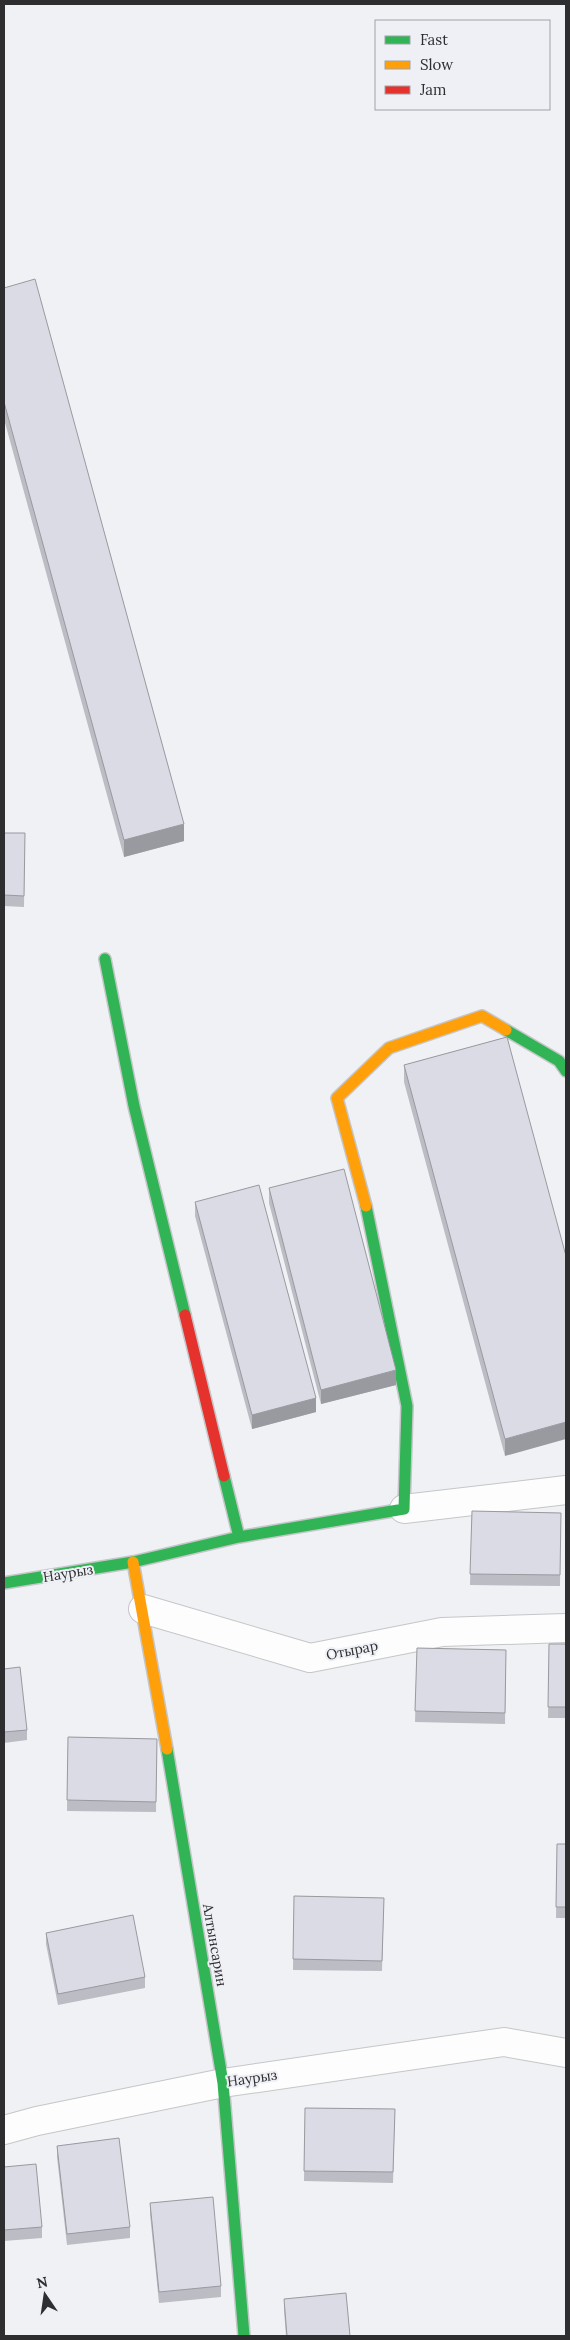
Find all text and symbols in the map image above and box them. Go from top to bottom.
legend [375,20,550,110]
text: Fast [420,30,448,49]
text: Slow [420,55,453,74]
text: Jam [419,80,447,99]
street label: Наурыз [42,1560,95,1586]
street label: Отырар [325,1636,379,1664]
street label: Алтынсарин [199,1901,231,1988]
street label: Наурыз [226,2065,279,2090]
north arrow [20,2270,70,2320]
text: N [35,2272,50,2292]

